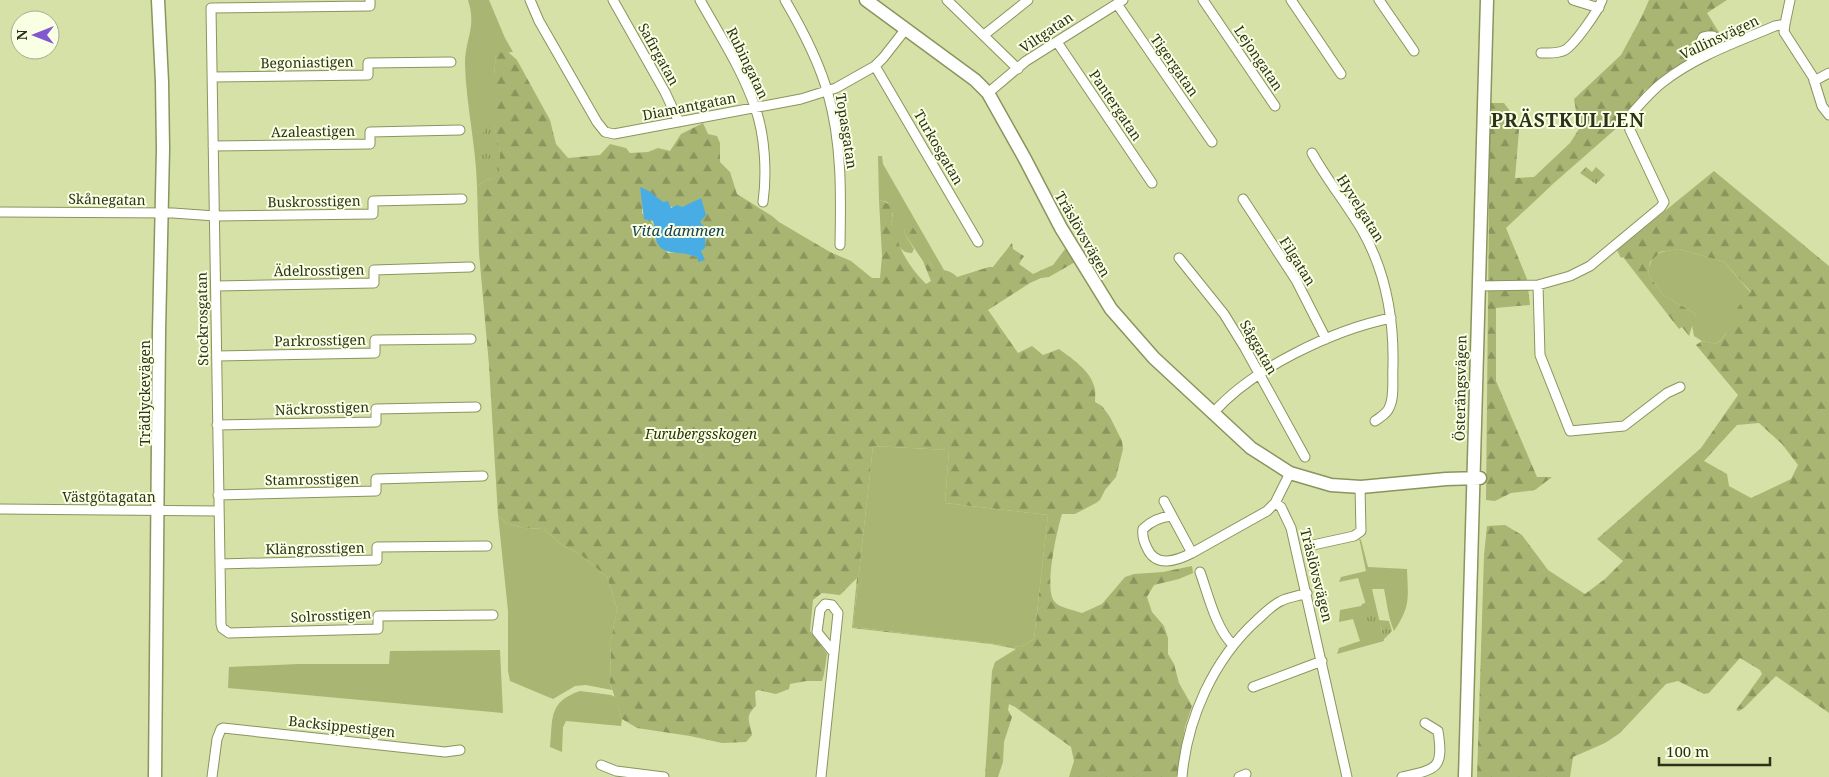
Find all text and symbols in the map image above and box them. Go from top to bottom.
street label: Viltgatan [1016,7,1076,57]
north arrow [10,10,60,60]
street label: Vallinsvägen [1676,10,1762,64]
street label: Safirgatan [634,19,684,89]
street label: Lejongatan [1230,22,1288,94]
street label: Rubingatan [722,24,774,102]
text: N [12,29,31,41]
street label: Tigergatan [1147,30,1203,100]
street label: Begoniastigen [260,52,354,72]
street label: Pantergatan [1085,66,1147,144]
street label: Diamantgatan [641,88,737,124]
street label: Topasgatan [832,92,862,170]
street label: Turkosgatan [910,106,968,188]
district label: PRÄSTKULLEN [1491,107,1645,133]
street label: Azaleastigen [271,121,355,141]
street label: Hyvelgatan [1333,171,1389,245]
street label: Träslövsvägen [1051,188,1115,280]
street label: Skånegatan [68,189,146,209]
street label: Buskrosstigen [267,191,361,211]
water label: Vita dammen [631,220,725,240]
street label: Filgatan [1276,233,1320,289]
street label: Ädelrosstigen [273,260,365,280]
street label: Stockrosgatan [192,272,212,366]
street label: Såggatan [1236,316,1282,378]
street label: Parkrosstigen [274,330,366,350]
street label: Österängsvägen [1450,335,1470,441]
street label: Trädlyckevägen [135,340,154,446]
street label: Näckrosstigen [274,397,370,419]
park label: Furubergsskogen [644,424,758,443]
street label: Stamrosstigen [265,469,359,489]
street label: Västgötagatan [62,487,156,506]
street label: Träslövsvägen [1296,526,1338,624]
street label: Klängrosstigen [265,538,365,558]
street label: Solrosstigen [290,603,372,627]
street label: Backsippestigen [288,711,396,741]
scale bar [1659,734,1770,766]
text: 100 m [1666,741,1709,761]

